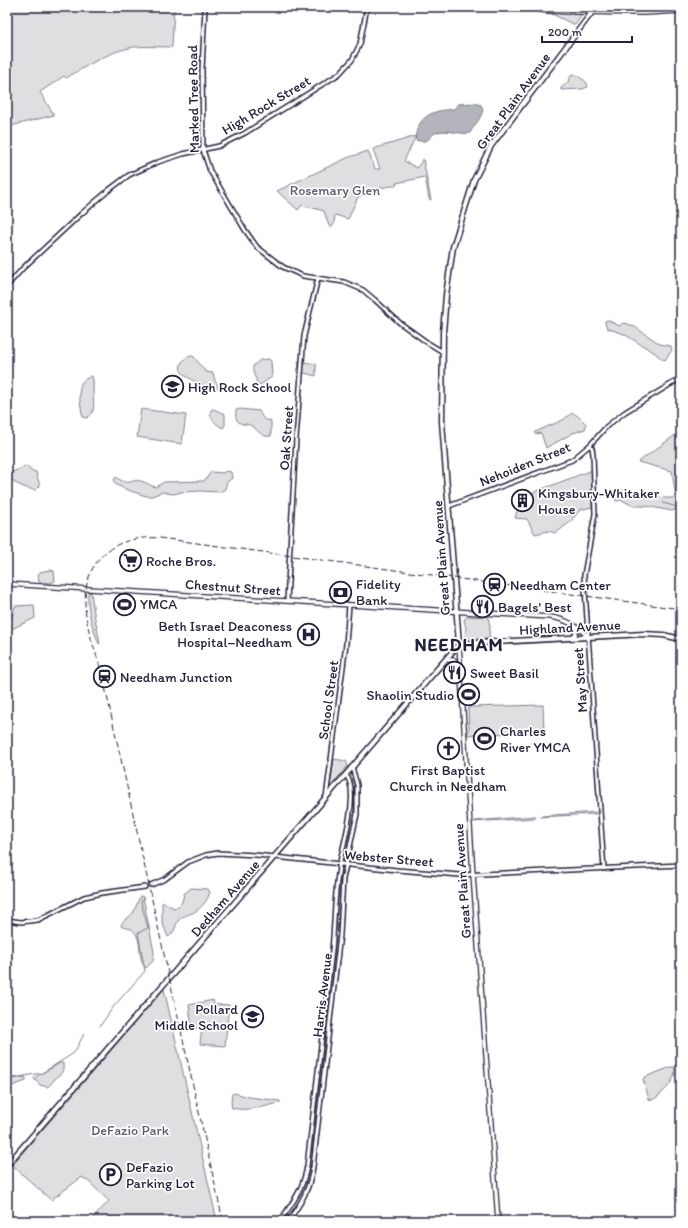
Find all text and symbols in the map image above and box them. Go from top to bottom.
scale bar [542,18,632,44]
text: 200 m [548,25,582,39]
street label: Marked Tree Road [184,44,203,153]
street label: Great Plain Avenue [473,49,554,153]
street label: High Rock Street [219,72,314,139]
park label: Rosemary Glen [290,182,380,199]
school or university icon: High Rock School [160,374,186,400]
place label: High Rock School [188,379,291,396]
street label: Oak Street [276,405,297,471]
street label: Nehoiden Street [477,438,573,490]
place label: Kingsbury-Whitaker House [538,485,660,518]
building icon: Kingsbury-Whitaker House [509,488,535,514]
street label: Great Plain Avenue [429,499,454,616]
supermarket icon: Roche Bros. [117,548,143,574]
place label: Roche Bros. [146,553,216,570]
station icon: Needham Center [481,572,507,598]
street label: Chestnut Street [184,576,281,599]
place label: Fidelity Bank [356,576,401,609]
place label: Needham Center [510,577,611,594]
bank icon: Fidelity Bank [327,579,353,605]
sports icon: YMCA [112,591,138,617]
restaurant icon: Bagels' Best [470,594,496,620]
place label: YMCA [140,596,177,613]
place label: Bagels' Best [498,599,571,616]
street label: Highland Avenue [519,616,622,639]
place label: Beth Israel Deaconess Hospital–Needham [158,618,292,651]
hospital icon: Beth Israel Deaconess Hospital–Needham [295,621,321,647]
district label: NEEDHAM [414,634,504,656]
street label: May Street [570,647,591,713]
street label: School Street [315,659,342,741]
restaurant icon: Sweet Basil [441,660,467,686]
station icon: Needham Junction [92,664,118,690]
place label: Sweet Basil [470,665,539,682]
place label: Needham Junction [120,669,233,686]
sports icon: Shaolin Studio [456,682,482,708]
place label: Shaolin Studio [367,687,454,704]
place label: Charles River YMCA [500,723,570,756]
sports icon: Charles River YMCA [472,726,498,752]
church icon: First Baptist Church in Needham [435,735,461,761]
place label: First Baptist Church in Needham [389,762,507,795]
street label: Great Plain Avenue [450,822,475,939]
street label: Webster Street [344,846,434,871]
street label: Dedham Avenue [187,856,264,940]
street label: Harris Avenue [309,952,336,1038]
place label: Pollard Middle School [155,1001,238,1034]
school or university icon: Pollard Middle School [240,1004,266,1030]
park label: DeFazio Park [91,1122,170,1139]
place label: DeFazio Parking Lot [126,1159,195,1192]
parking icon: DeFazio Parking Lot [98,1162,124,1188]

